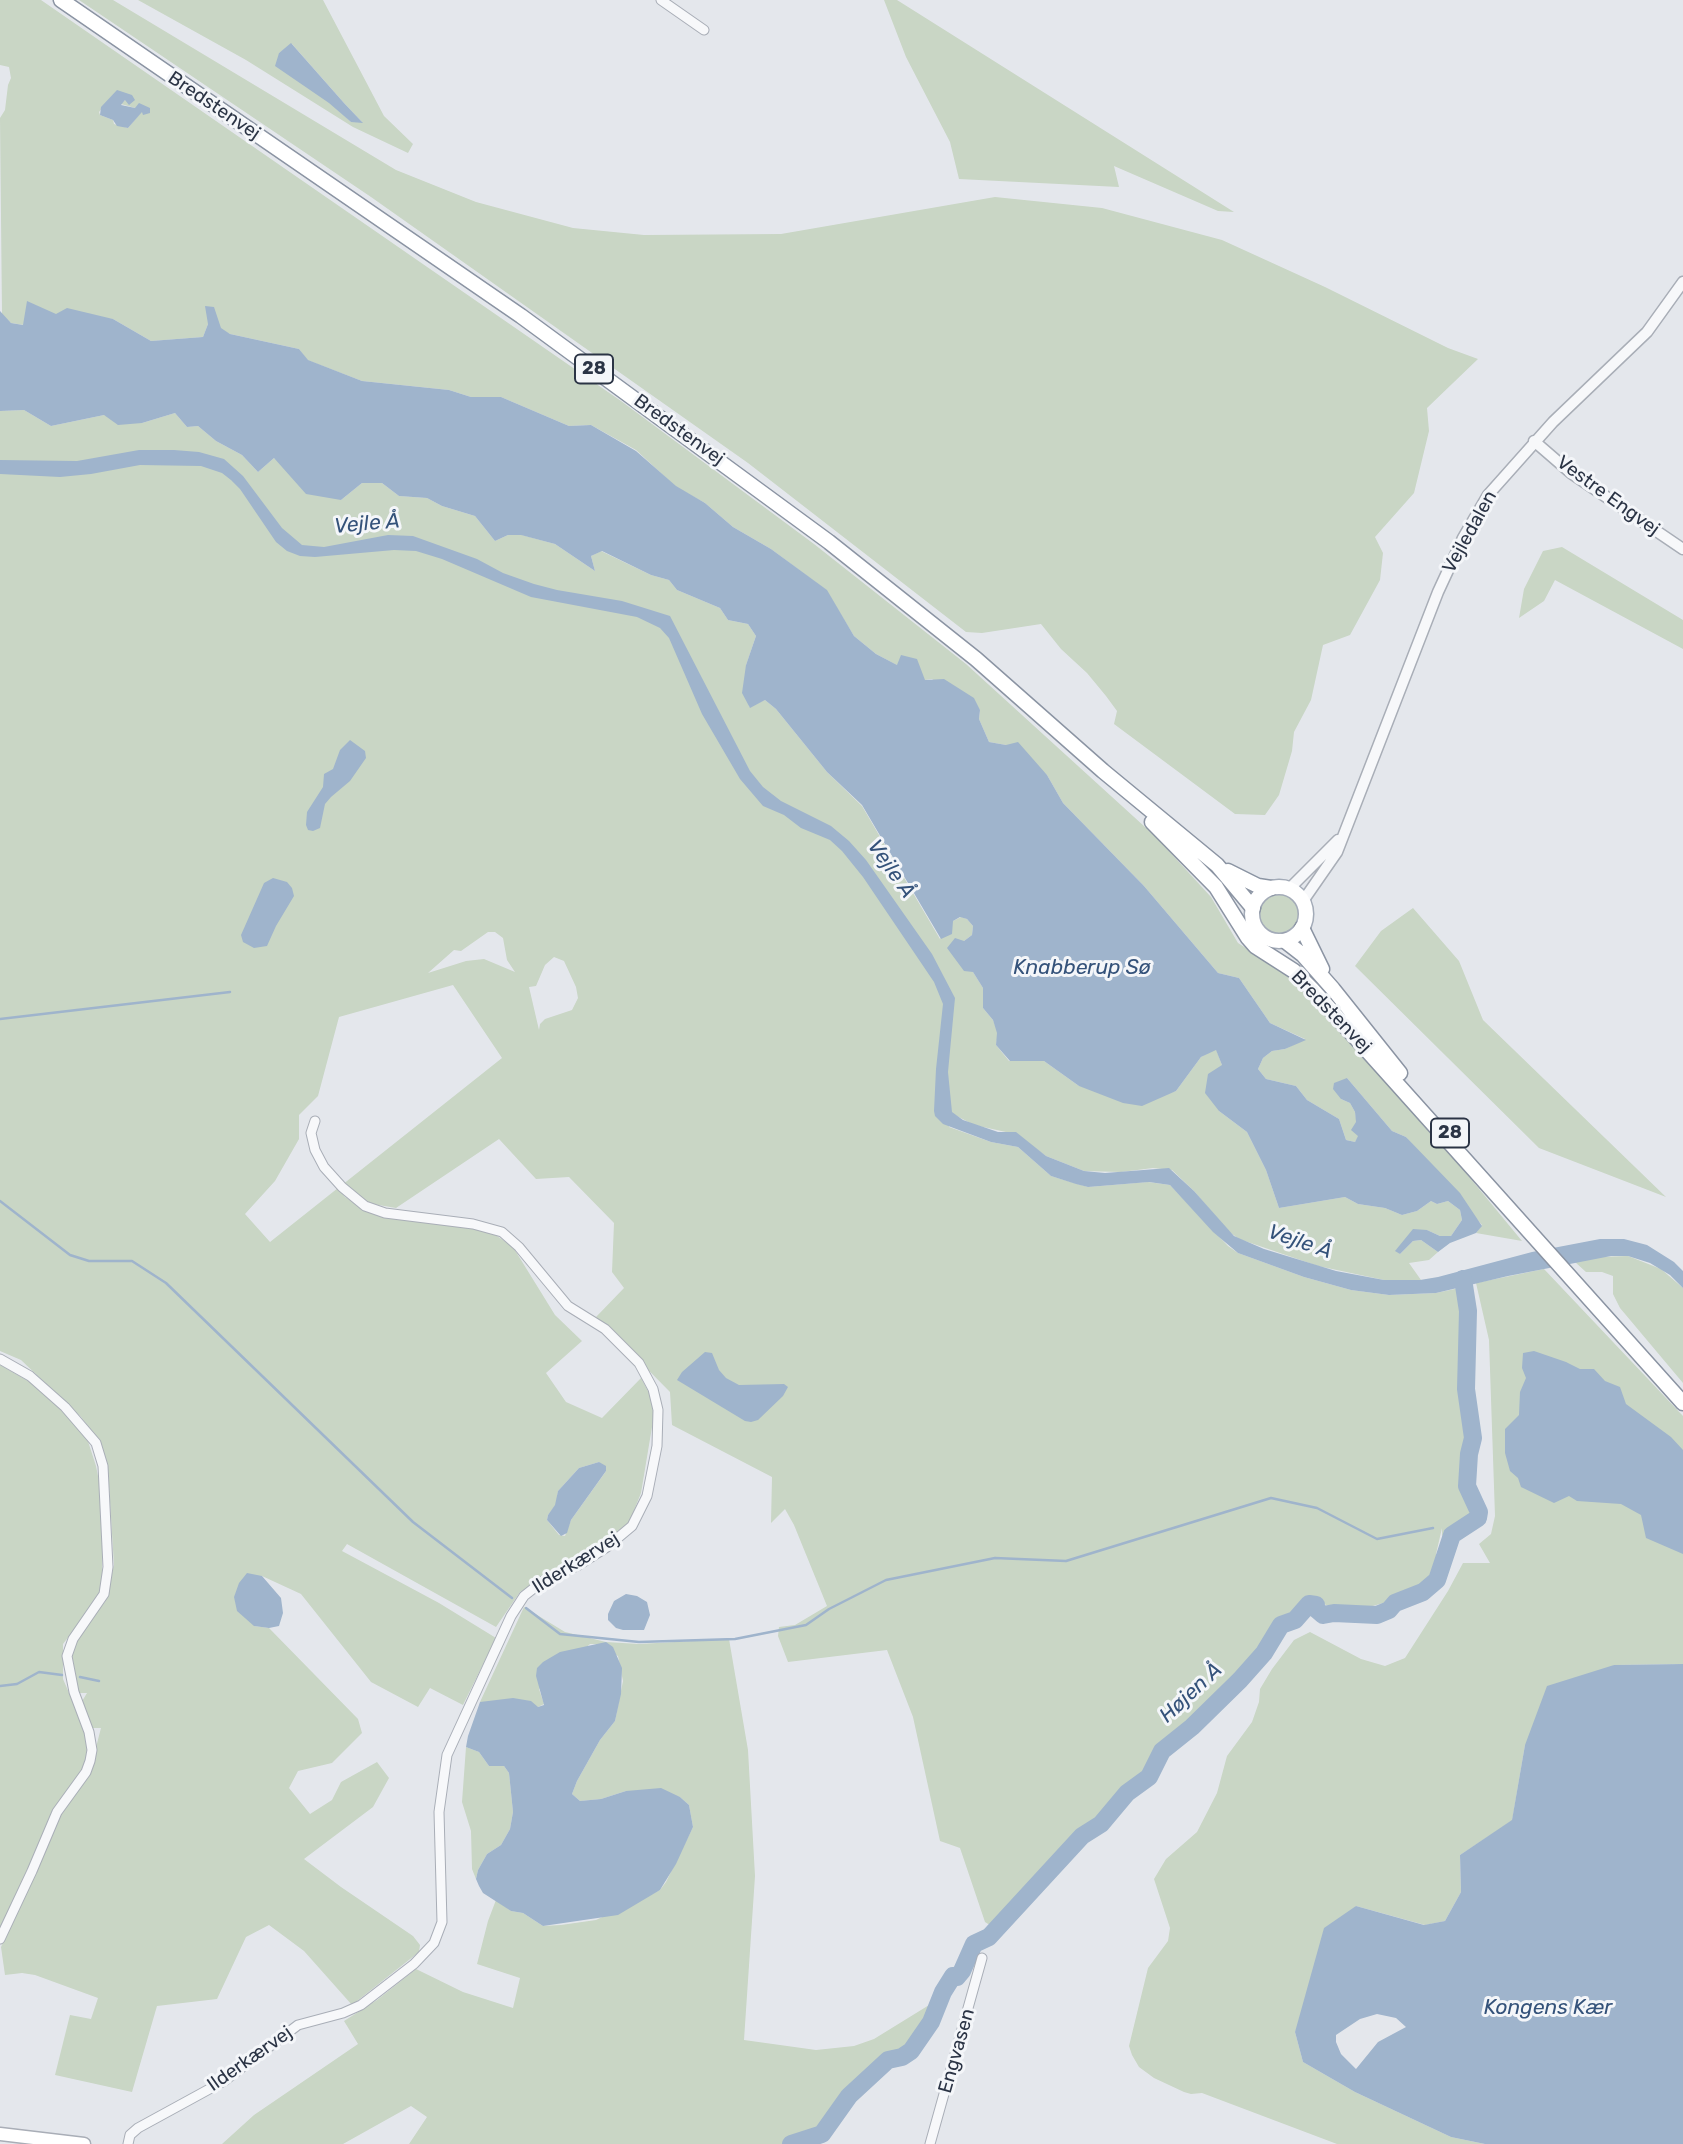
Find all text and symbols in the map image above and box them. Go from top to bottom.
street label: Bredstenvej [164,67,264,145]
road number: 28 [575,354,613,384]
street label: Bredstenvej [629,390,729,470]
street label: Vestre Engvej [1552,451,1664,541]
street label: Vejledalen [1438,487,1502,577]
water label: Vejle Å [333,509,401,539]
water label: Vejle Å [862,835,920,903]
water label: Knabberup Sø [1013,955,1151,981]
street label: Bredstenvej [1286,966,1376,1058]
road number: 28 [1431,1118,1469,1148]
water label: Vejle Å [1265,1219,1335,1265]
street label: Ilderkærvej [528,1527,624,1599]
water label: Højen Å [1155,1658,1227,1728]
water label: Kongens Kær [1484,1995,1612,2021]
street label: Engvasen [934,2006,980,2096]
street label: Ilderkærvej [203,2021,297,2097]

